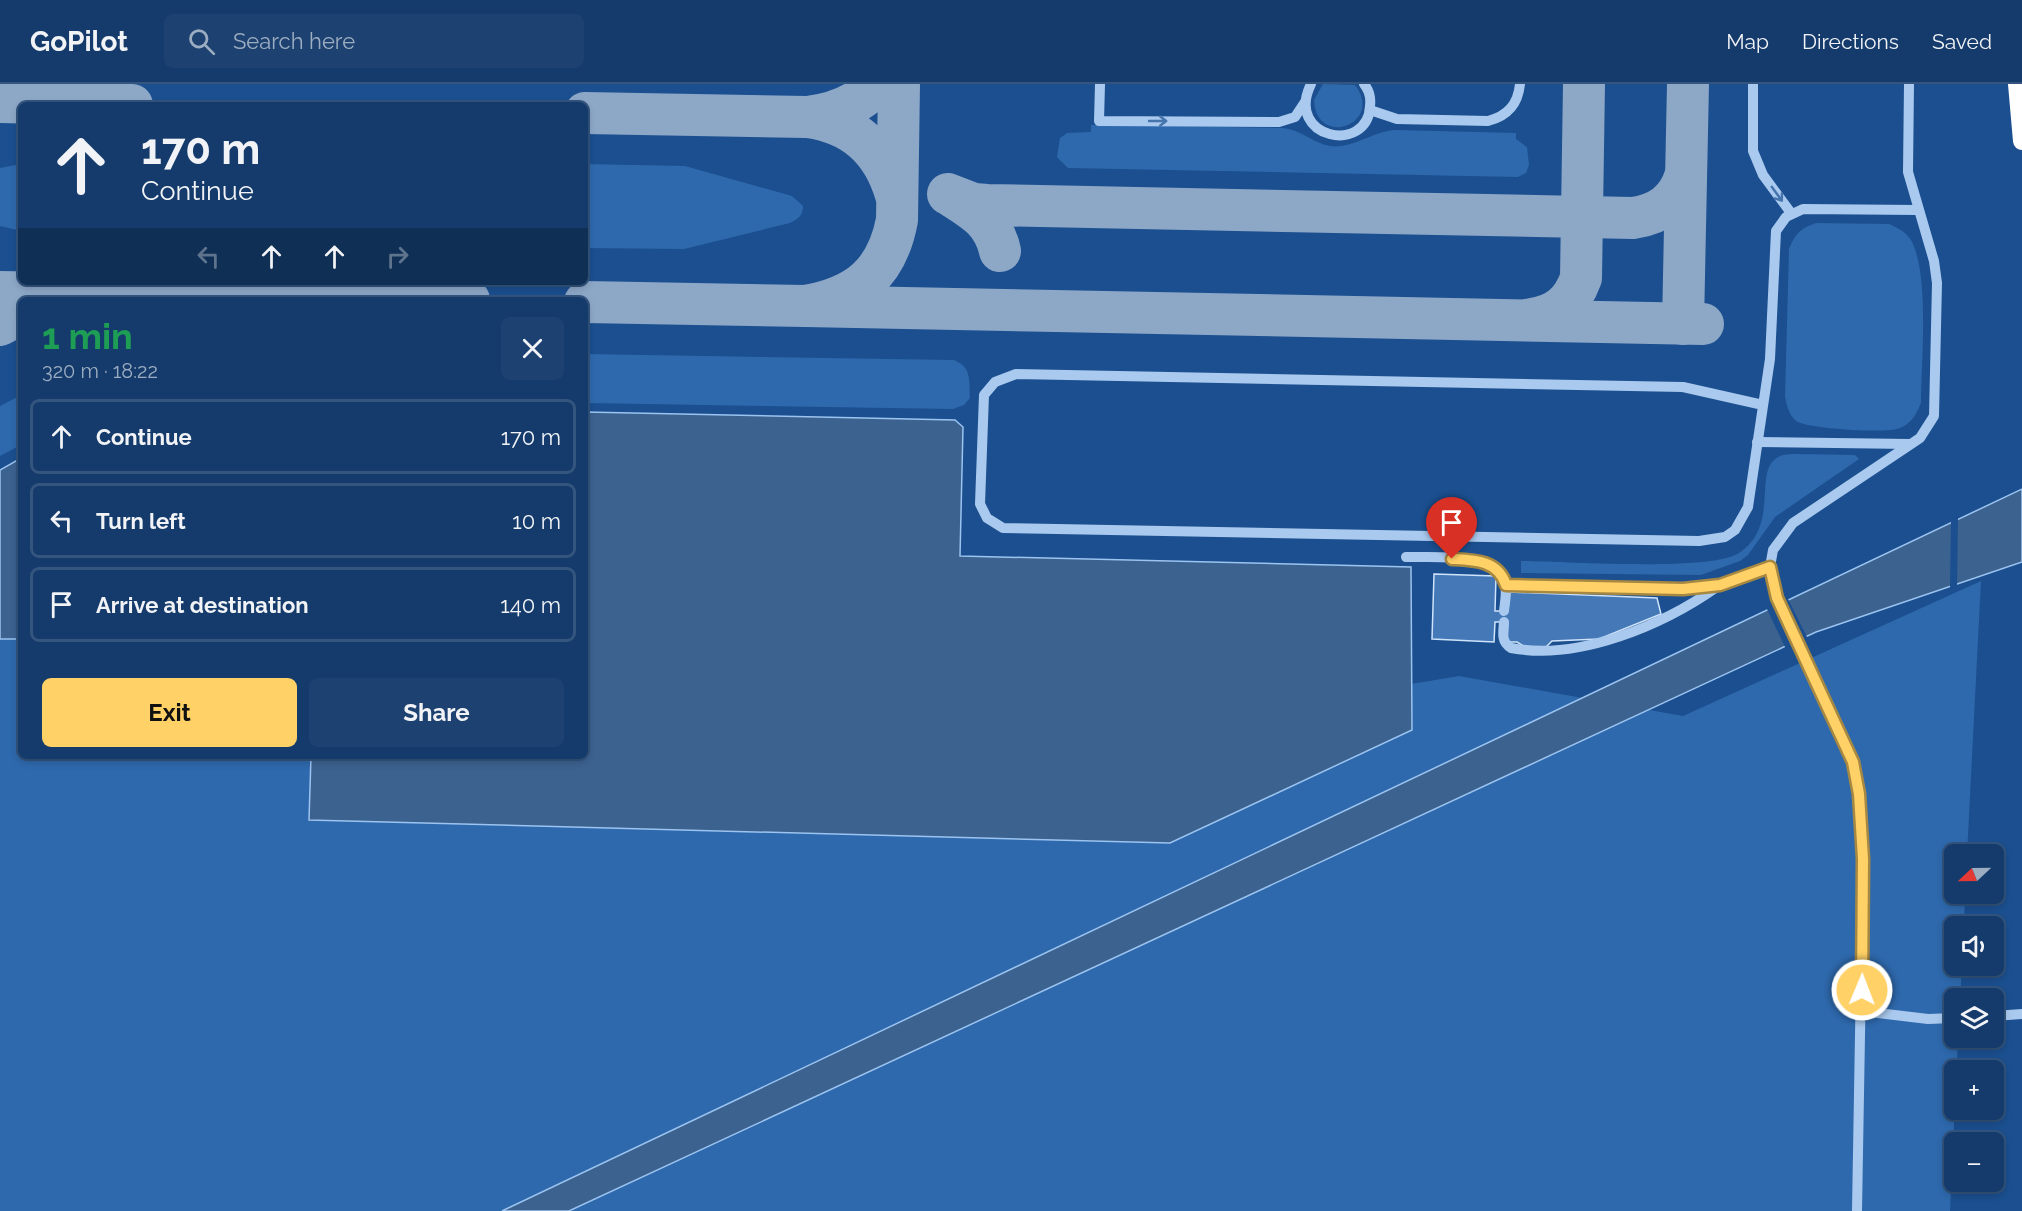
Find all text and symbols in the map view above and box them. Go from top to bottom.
search box [164,14,584,68]
text: GoPilot [30,25,128,58]
icon: search [185,25,218,58]
text: Search here [233,28,355,54]
text: Map [1726,29,1769,54]
text: Directions [1802,29,1899,54]
text: Saved [1932,29,1992,54]
one-way arrow [1147,116,1167,127]
text: 170 m [141,125,260,174]
icon: ahead [42,126,120,204]
text: Continue [141,175,254,206]
one-way arrow [1771,186,1783,202]
icon: left [192,240,225,273]
icon: ahead [255,240,288,273]
icon: ahead [318,240,351,273]
icon: right [381,240,414,273]
text: 1 min [42,315,133,357]
button: close [501,317,564,380]
text: 320 m · 18:22 [42,359,158,383]
icon: ahead [45,420,78,453]
text: Continue [96,424,192,450]
text: 170 m [501,424,561,450]
pin [1426,497,1477,559]
icon: left [45,504,78,537]
icon: arrive [1435,506,1468,539]
text: Turn left [96,508,186,534]
text: 10 m [512,508,561,534]
icon: arrive [45,588,78,621]
text: Arrive at destination [96,592,309,618]
text: 140 m [500,592,561,618]
button: Exit [42,678,297,747]
button: Share [309,678,564,747]
north arrow [1944,844,2004,904]
map controls [1944,844,2004,1192]
button: sound [1944,916,2004,976]
position arrow [1830,958,1894,1022]
button: layers [1944,988,2004,1048]
button: + [1944,1060,2004,1120]
button: − [1944,1132,2004,1192]

